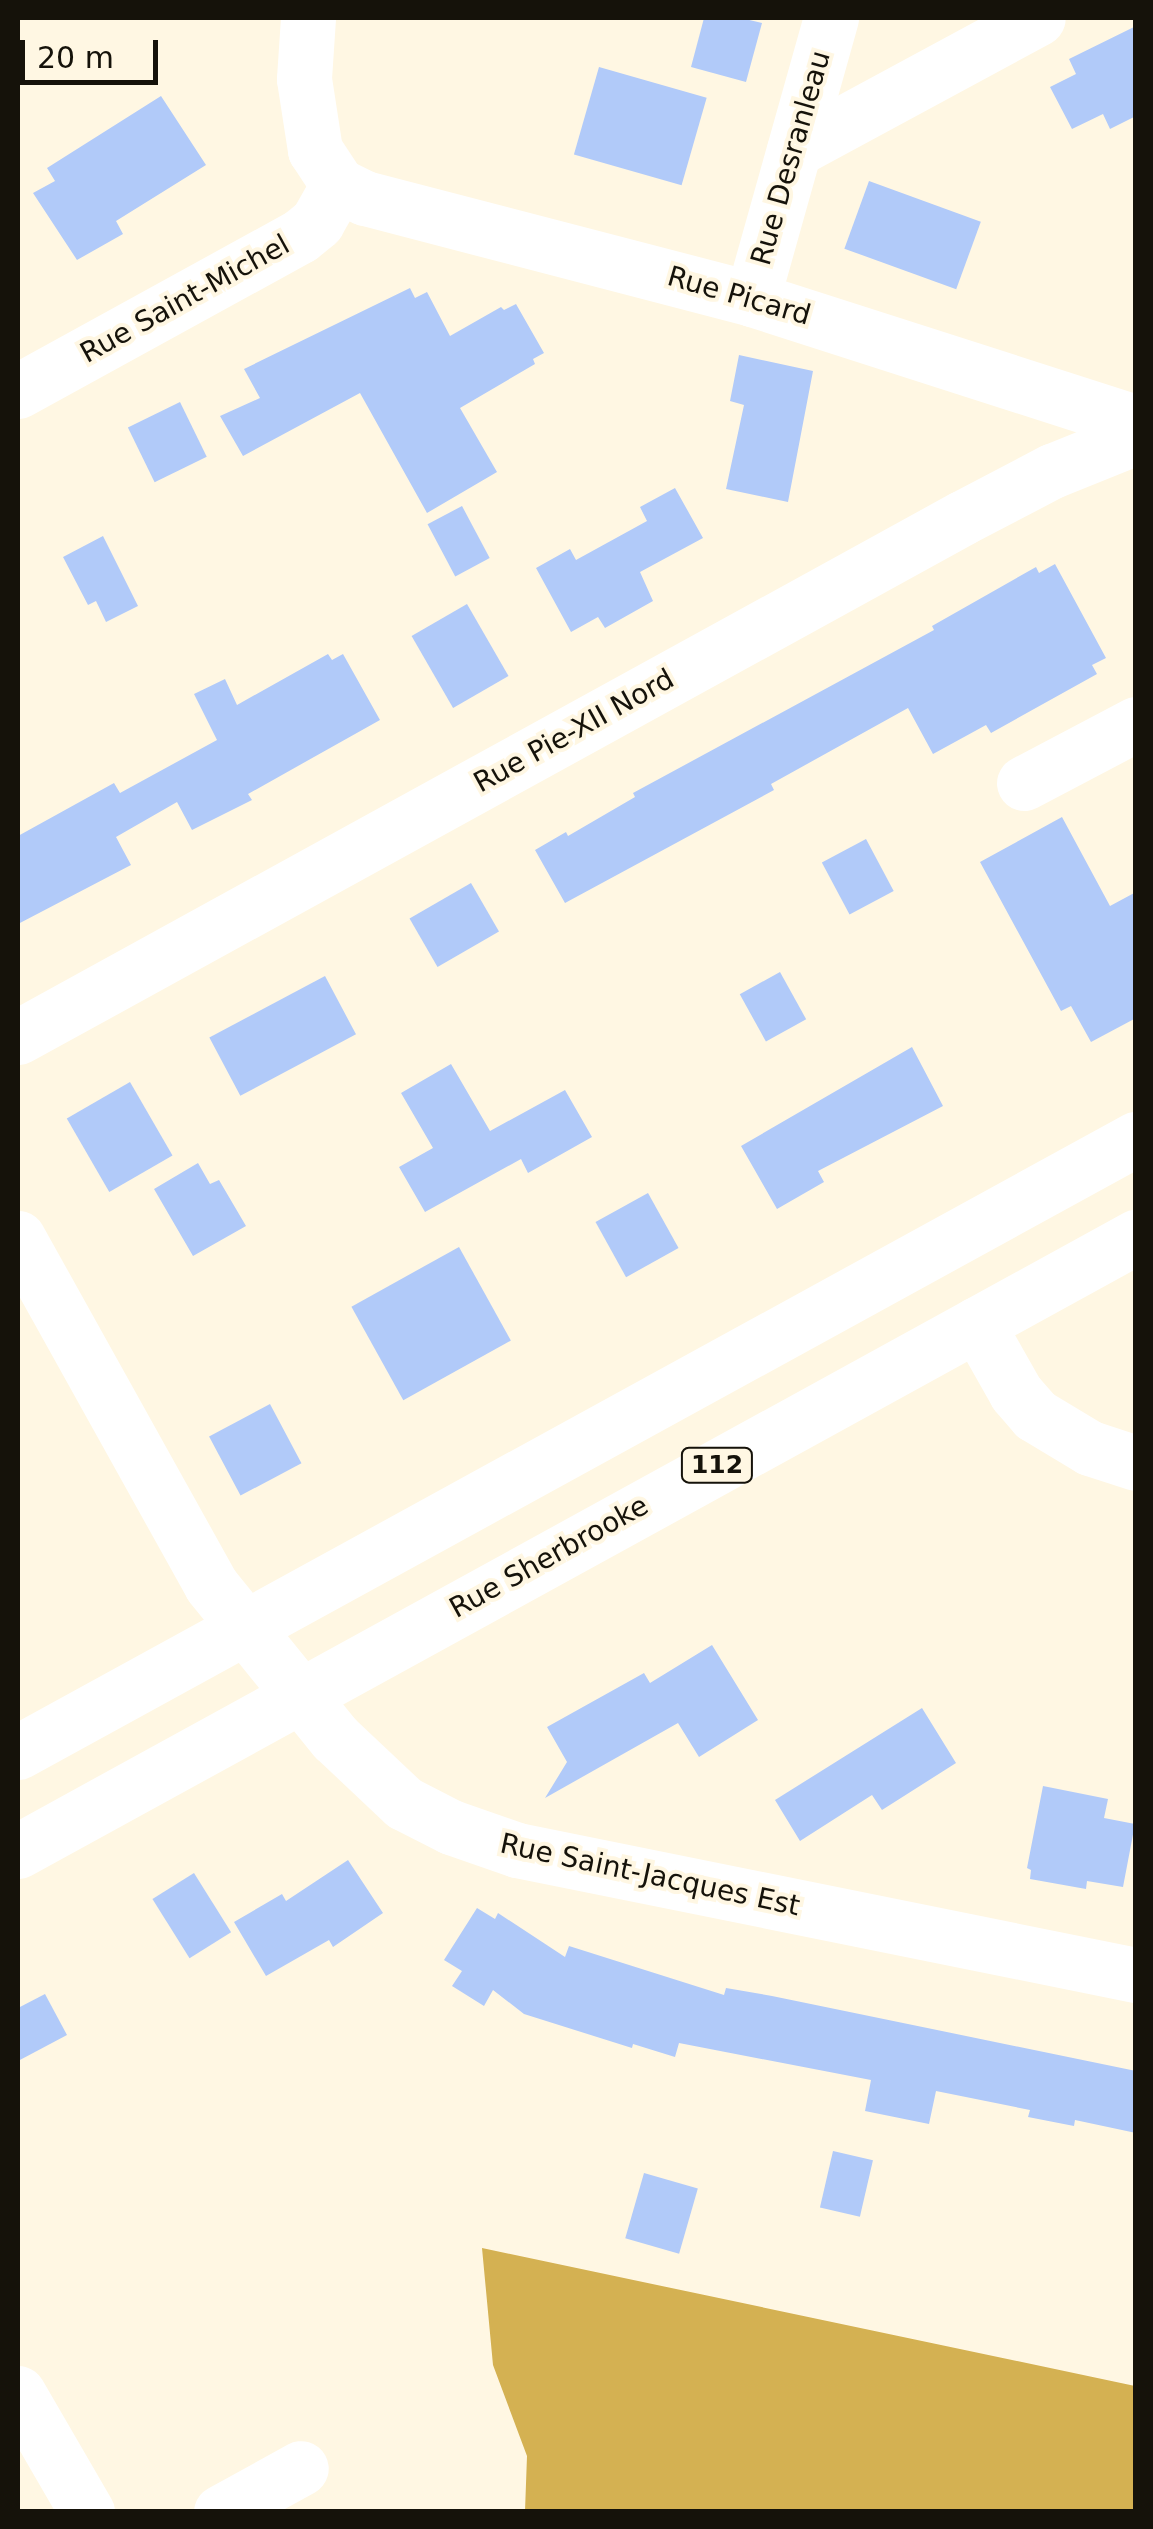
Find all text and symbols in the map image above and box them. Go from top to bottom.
scale bar [25,20,162,82]
text: 20 m [37,40,114,75]
street label: Rue Desranleau [744,47,838,269]
street label: Rue Saint-Michel [75,228,295,370]
street label: Rue Picard [663,260,815,332]
street label: Rue Pie-XII Nord [468,662,680,800]
road number: 112 [680,1445,754,1485]
street label: Rue Sherbrooke [444,1489,654,1625]
street label: Rue Saint-Jacques Est [497,1827,803,1923]

